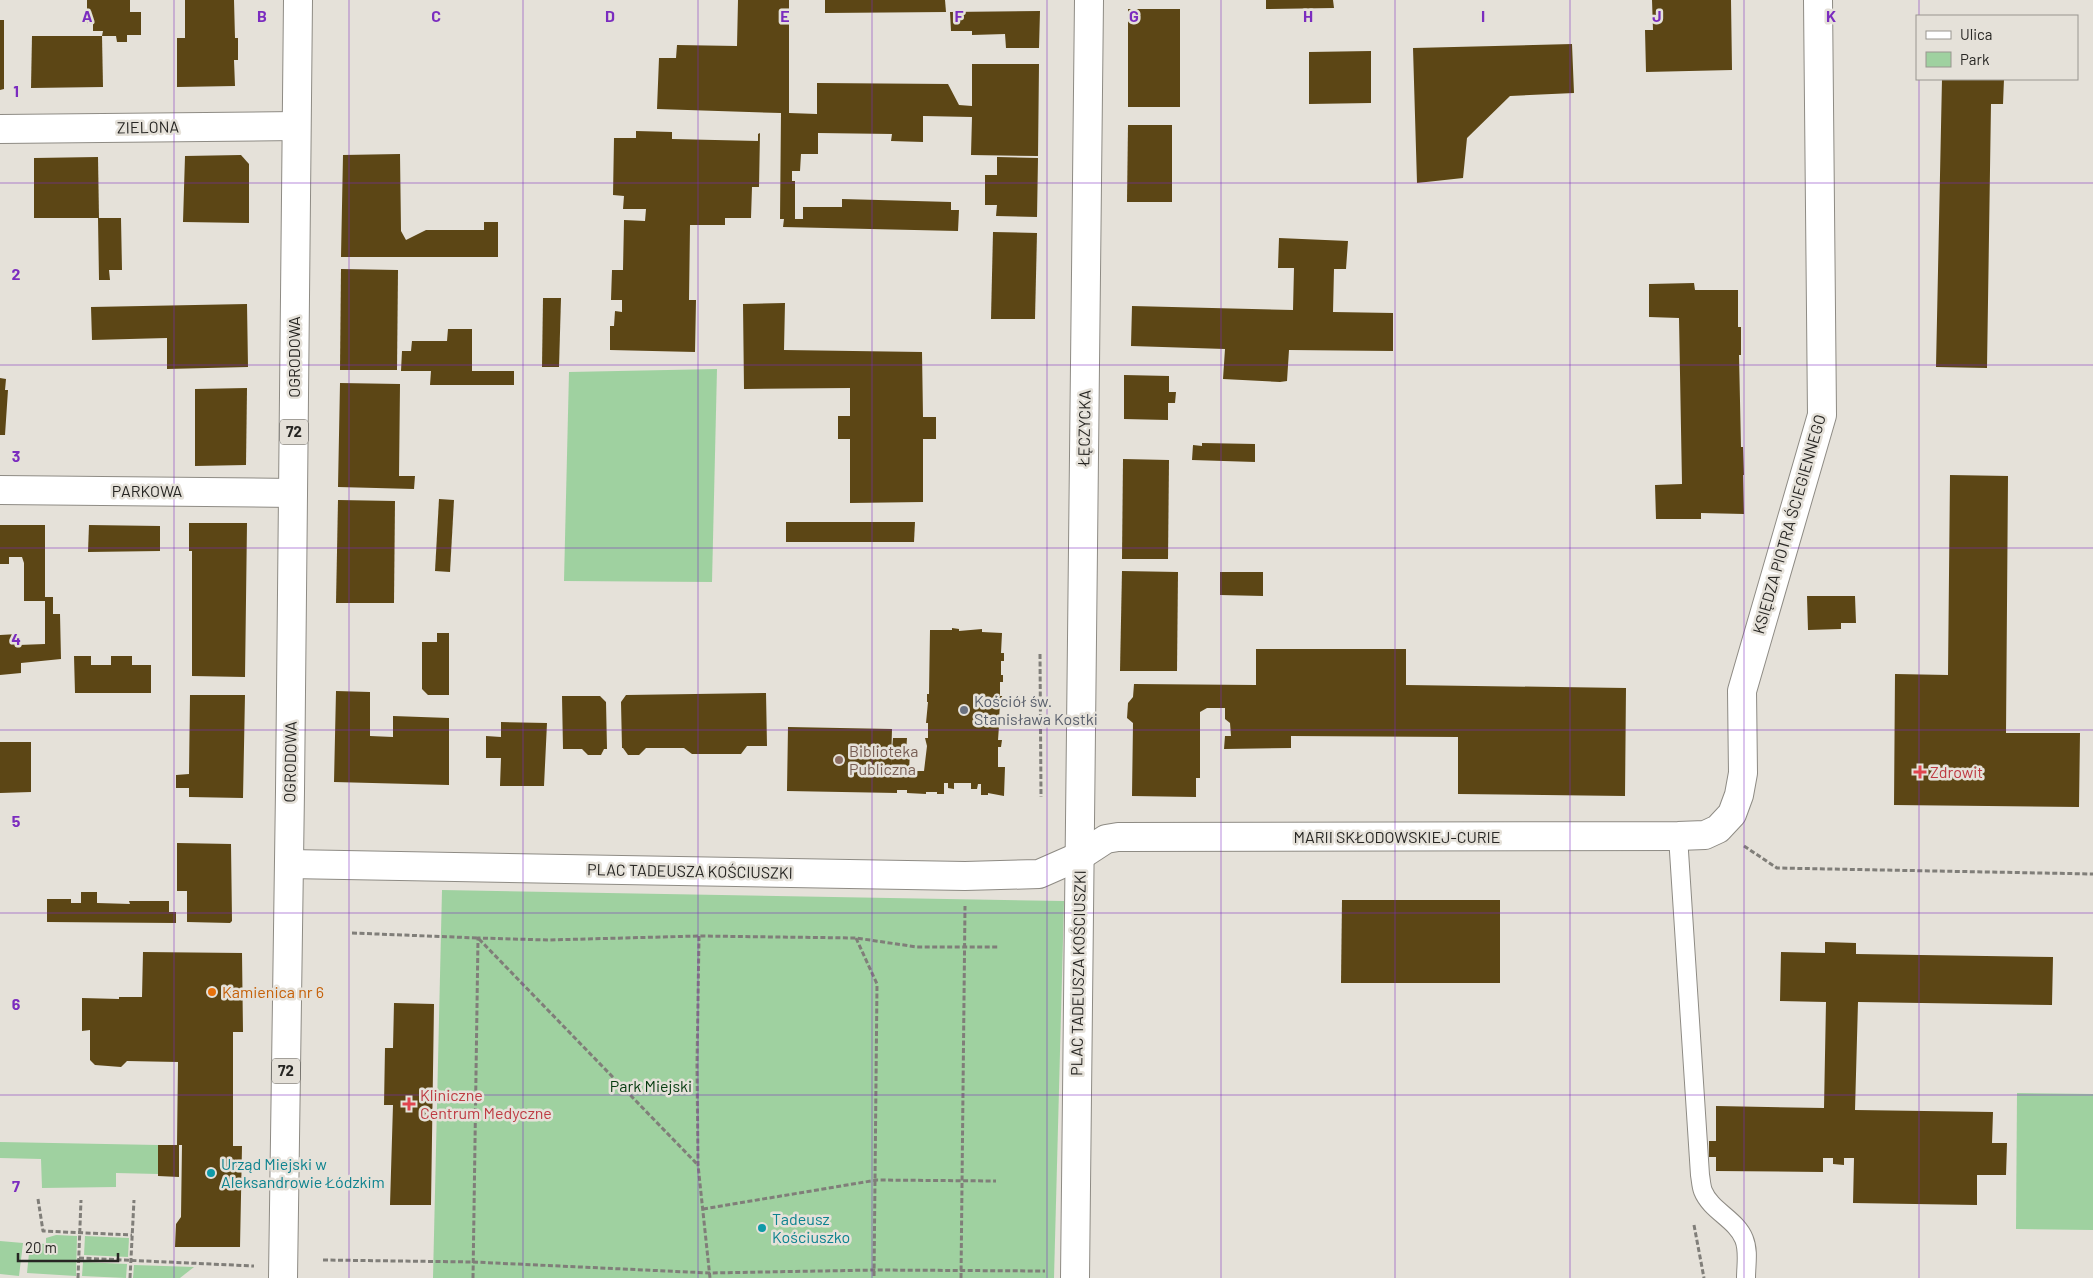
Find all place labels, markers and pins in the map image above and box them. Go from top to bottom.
place label: Kościół św. Stanisława Kostki [974,691,1098,728]
marker: Kościół św. Stanisława Kostki [958,704,970,716]
place label: Biblioteka Publiczna [849,741,918,778]
marker: Biblioteka Publiczna [833,754,845,766]
place label: Zdrowit [1930,762,1983,781]
marker: Zdrowit [1914,766,1926,778]
place label: Kamienica nr 6 [222,982,324,1001]
marker: Kamienica nr 6 [206,986,218,998]
place label: Kliniczne Centrum Medyczne [420,1085,552,1122]
marker: Kliniczne Centrum Medyczne [402,1097,416,1111]
place label: Urząd Miejski w Aleksandrowie Łódzkim [221,1154,385,1191]
marker: Urząd Miejski w Aleksandrowie Łódzkim [205,1167,217,1179]
place label: Tadeusz Kościuszko [772,1209,850,1246]
marker: Tadeusz Kościuszko [756,1222,768,1234]

